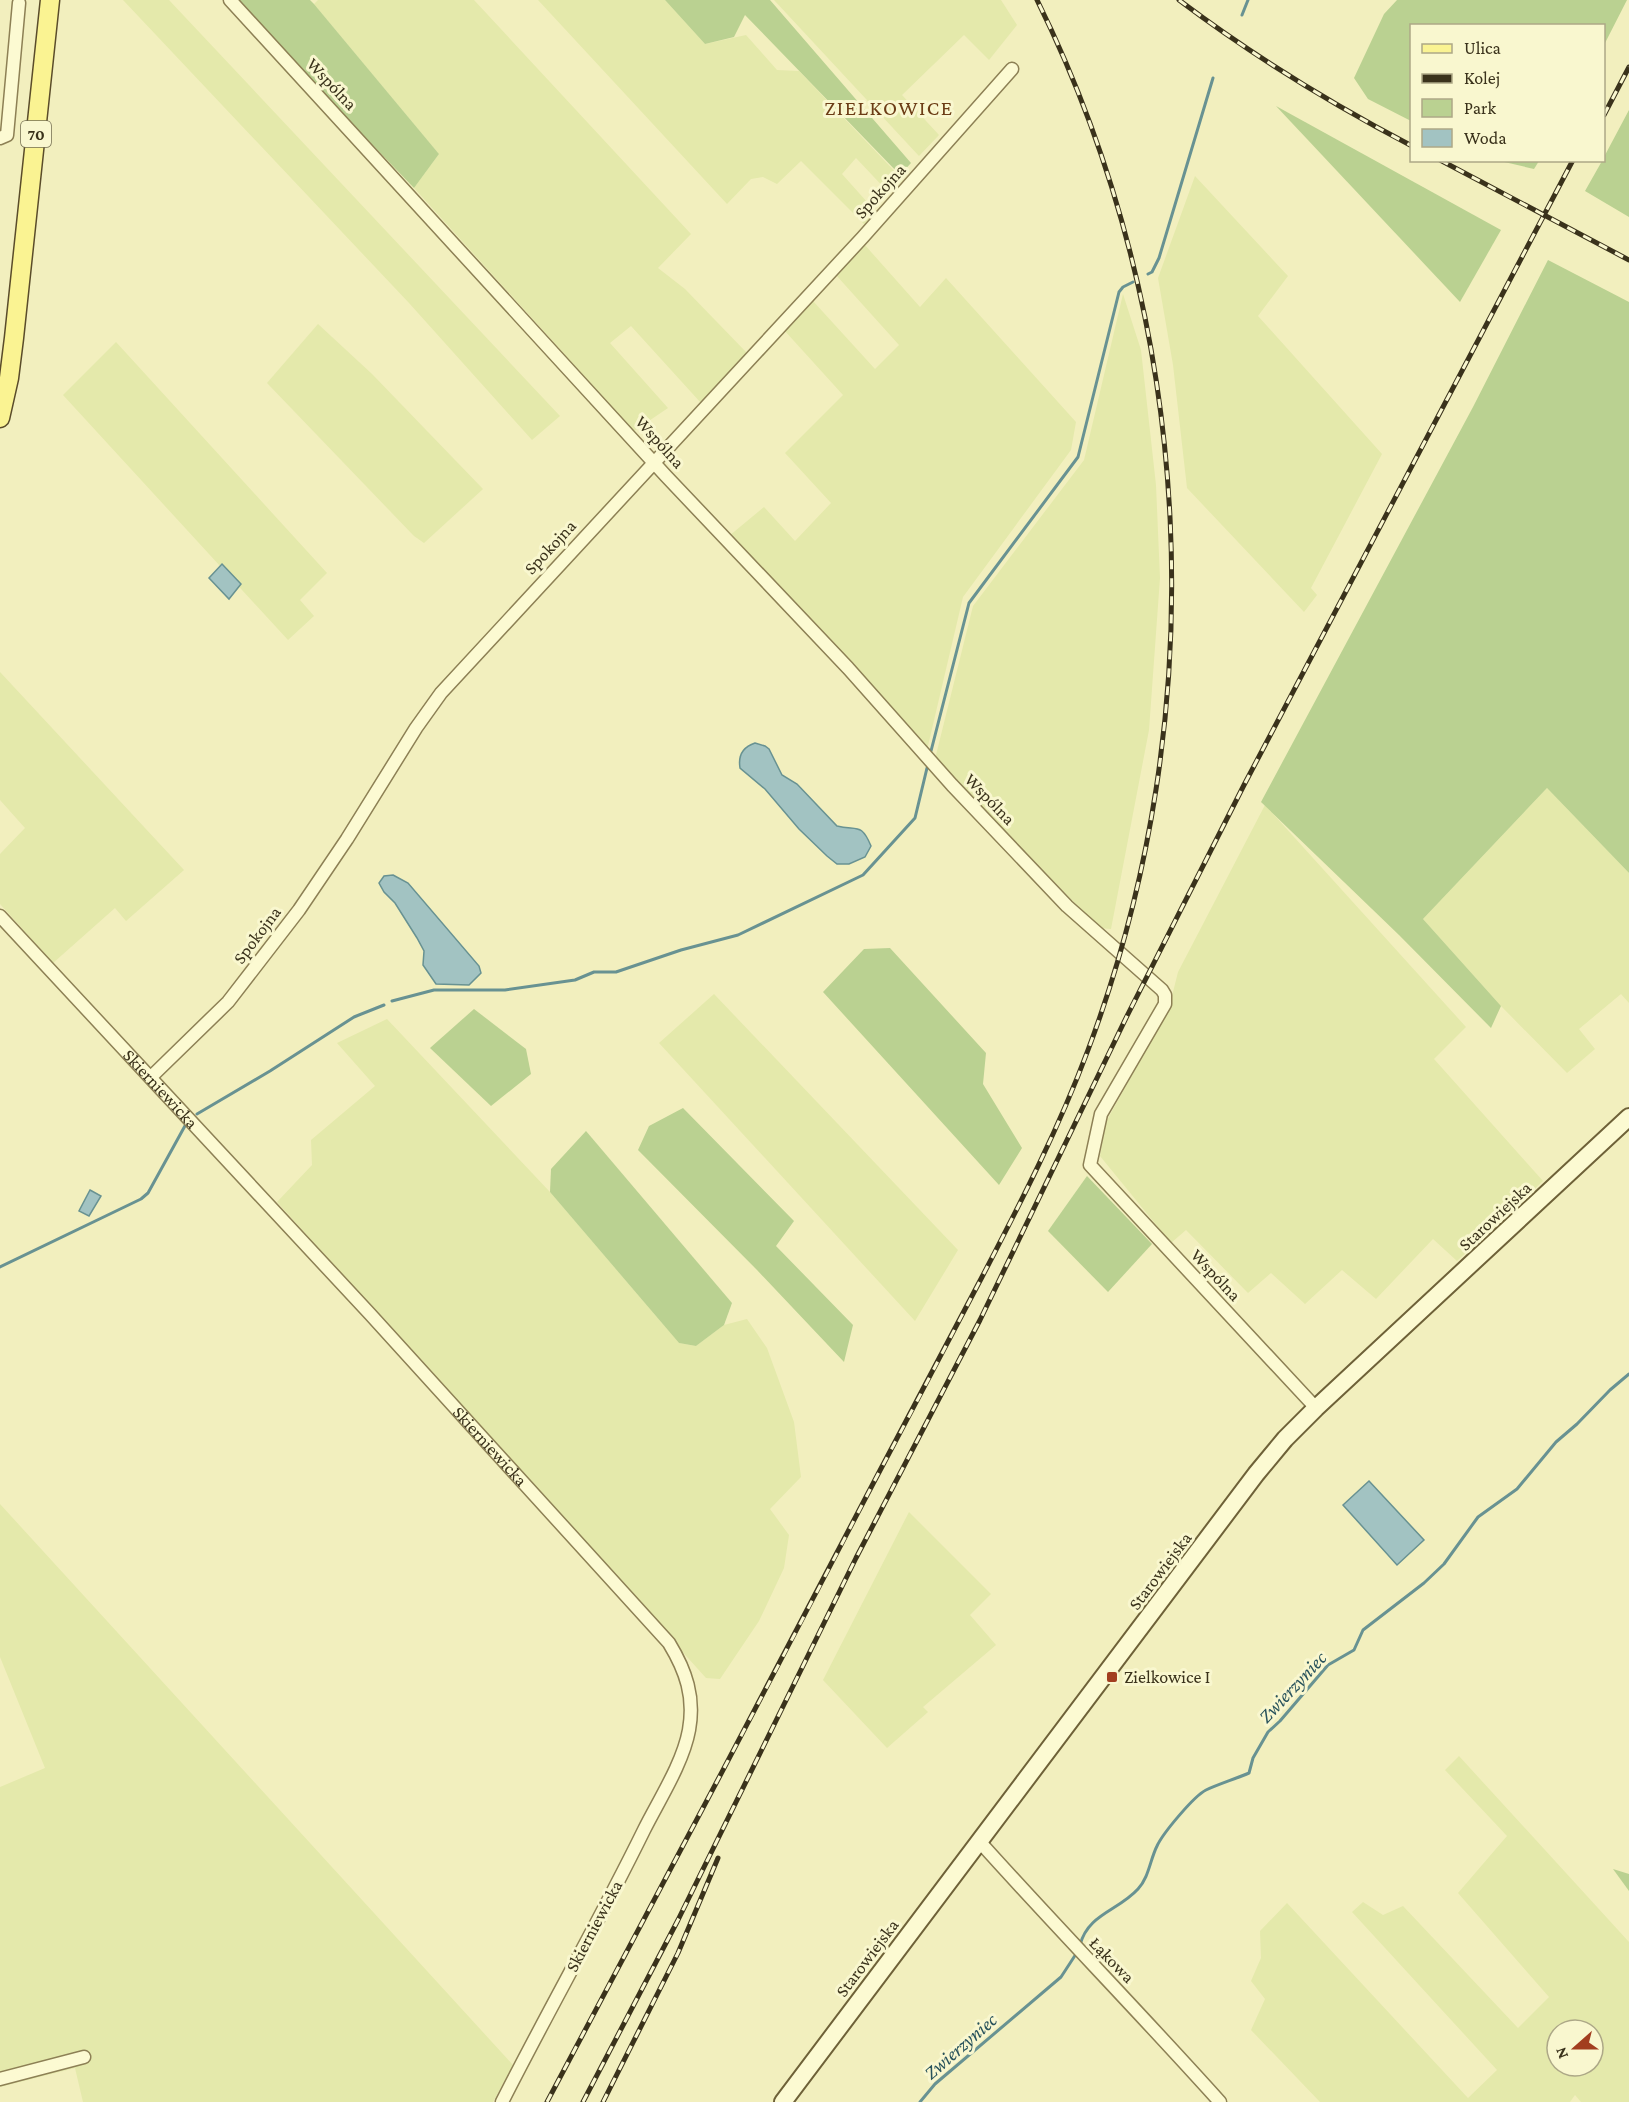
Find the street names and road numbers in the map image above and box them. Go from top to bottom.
street label: Wspólna [303,54,361,114]
road number: 70 [21,121,51,147]
street label: Spokojna [850,160,910,223]
street label: Wspólna [631,412,689,472]
street label: Spokojna [520,516,581,579]
street label: Wspólna [961,769,1019,829]
street label: Spokojna [229,902,286,968]
street label: Skierniewicka [119,1045,202,1132]
street label: Starowiejska [1455,1177,1536,1255]
street label: Wspólna [1187,1245,1245,1305]
street label: Skierniewicka [449,1402,531,1490]
street label: Starowiejska [1124,1528,1196,1614]
street label: Skierniewicka [562,1877,626,1975]
street label: Starowiejska [831,1915,903,2001]
street label: Łąkowa [1085,1933,1139,1987]

